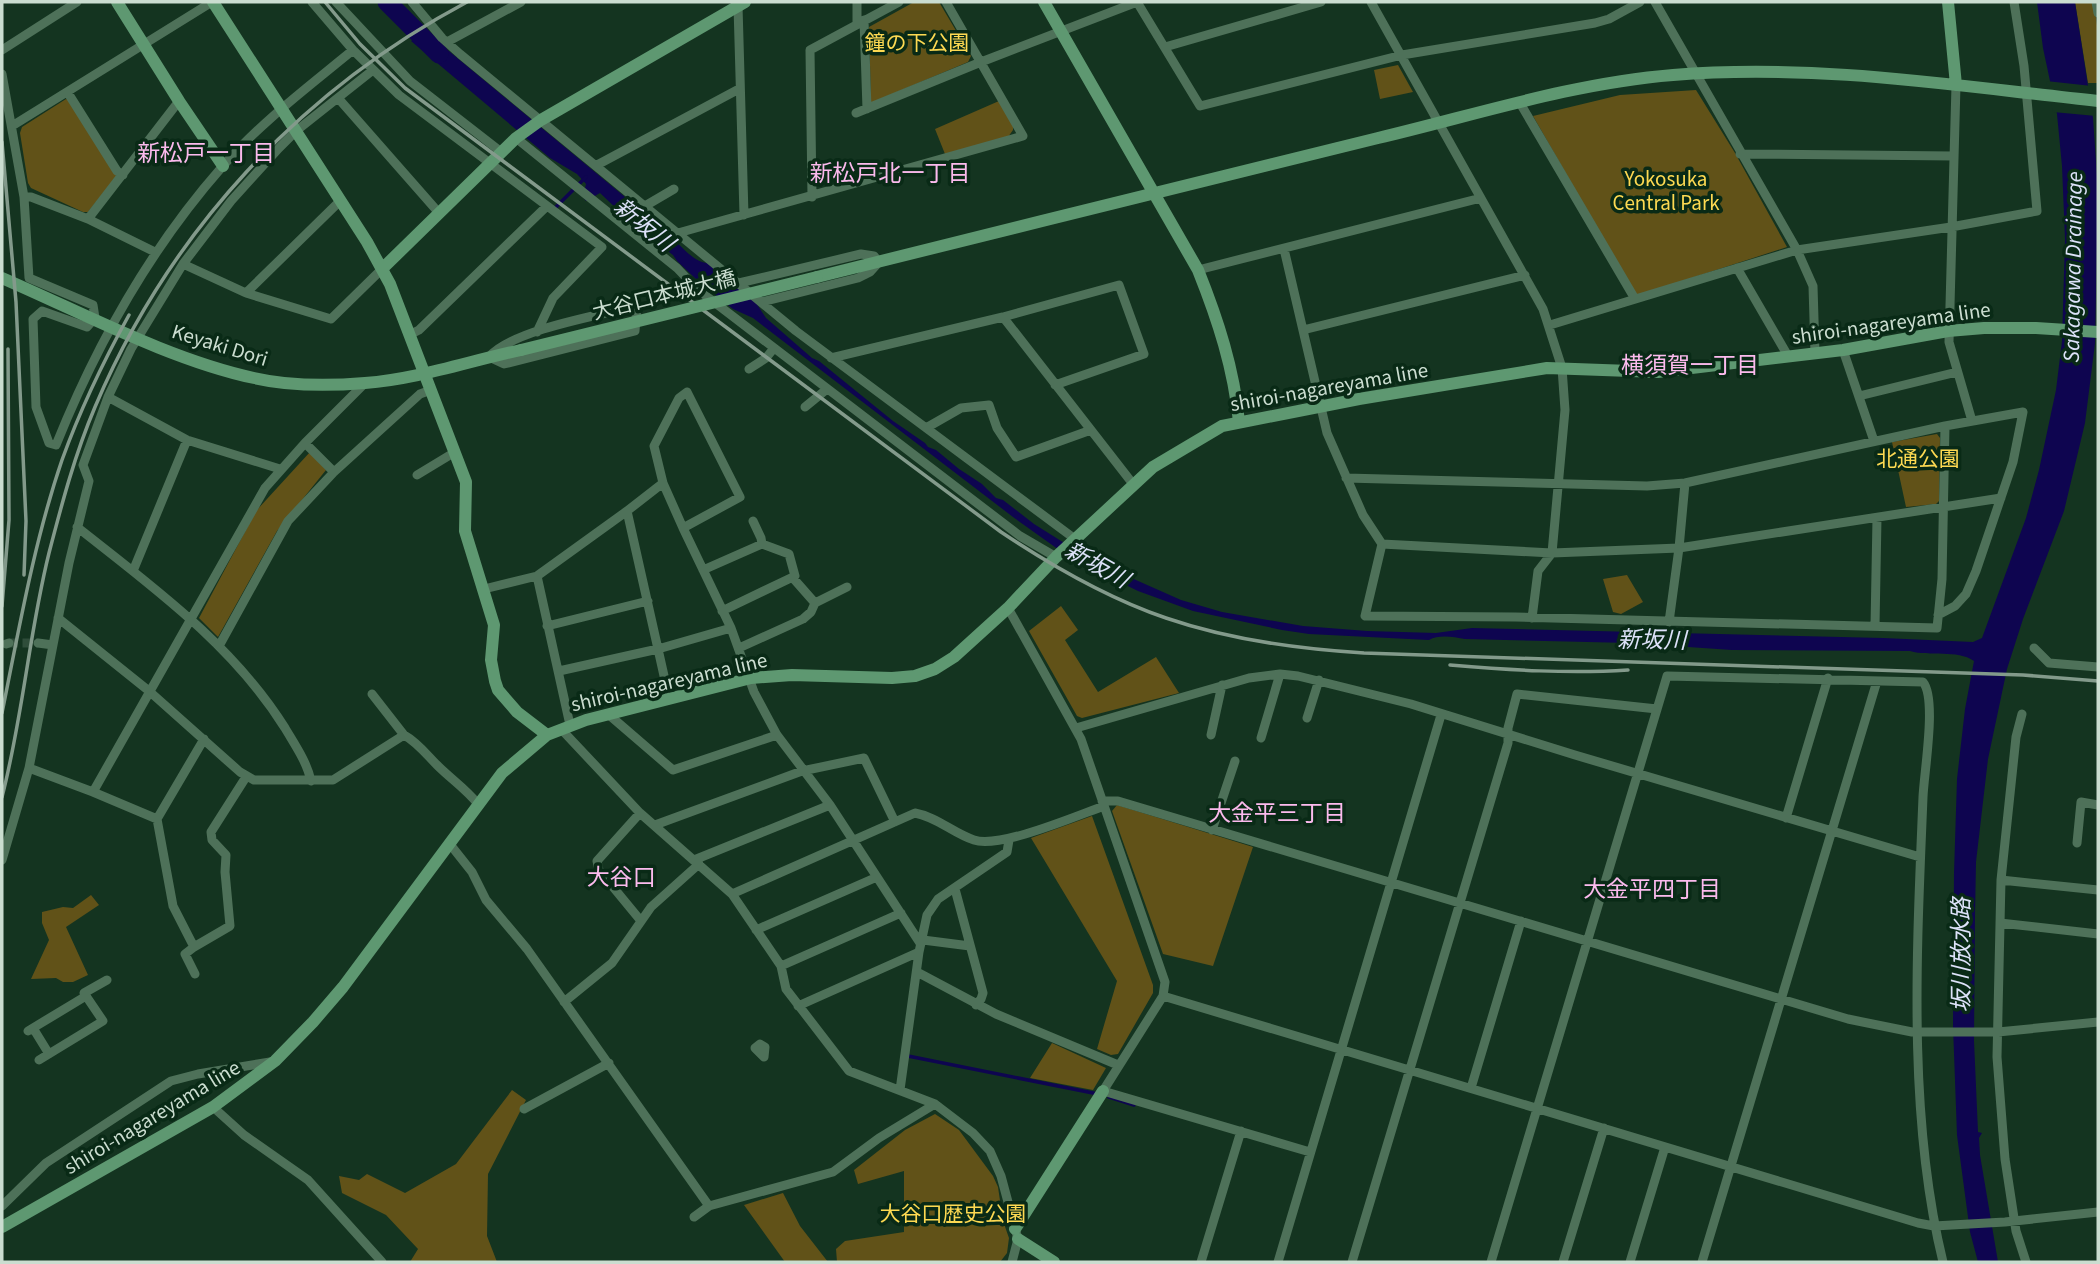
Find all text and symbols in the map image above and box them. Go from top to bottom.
park label: 鐘の下公園 [865,28,970,58]
district label: 新松戸一丁目 [137,137,275,170]
district label: 新松戸北一丁目 [810,157,971,190]
park label: Yokosuka Central Park [1612,164,1720,218]
water label: Sakagawa Drainage [2055,171,2091,363]
water label: 新坂川 [607,190,684,261]
street label: 大谷口本城大橋 [589,263,739,327]
street label: shiroi-nagareyama line [1790,294,1992,352]
street label: Keyaki Dori [168,316,272,374]
district label: 横須賀一丁目 [1621,349,1759,382]
street label: shiroi-nagareyama line [1228,355,1430,419]
park label: 北通公園 [1876,444,1960,474]
water label: 新坂川 [1059,534,1138,598]
water label: 新坂川 [1617,623,1690,657]
street label: shiroi-nagareyama line [568,645,770,719]
district label: 大金平三丁目 [1208,797,1346,830]
district label: 大谷口 [587,861,656,894]
district label: 大金平四丁目 [1583,873,1721,906]
water label: 坂川放水路 [1945,896,1978,1013]
street label: shiroi-nagareyama line [58,1052,246,1182]
park label: 大谷口歴史公園 [880,1199,1027,1229]

